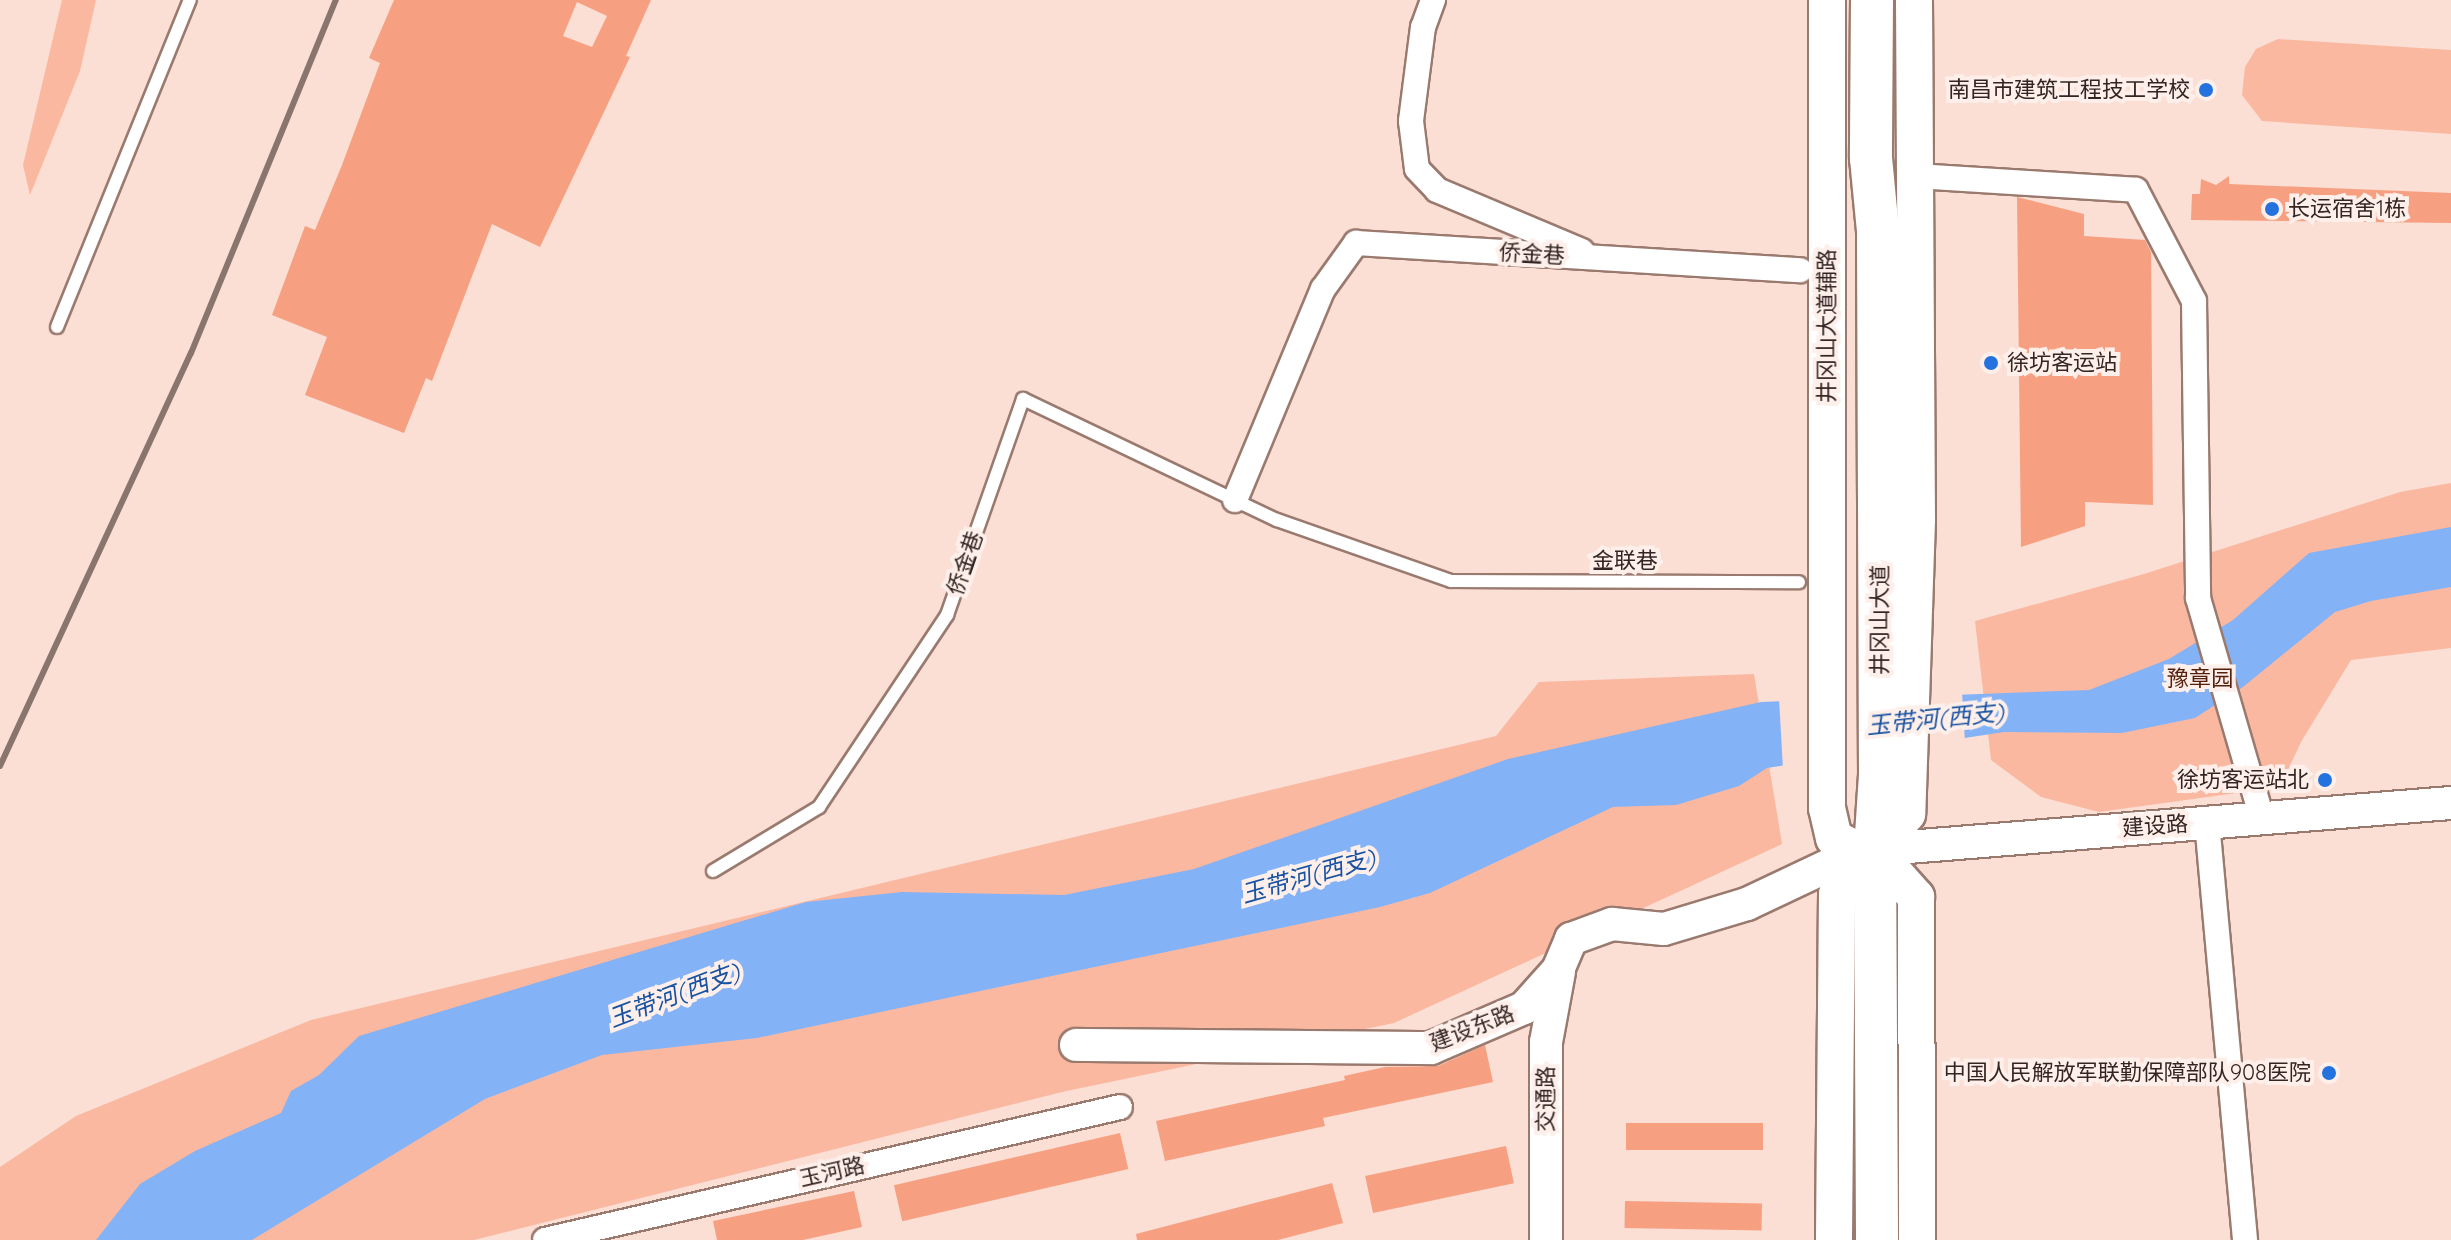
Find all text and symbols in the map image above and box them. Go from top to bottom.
place label: 南昌市建筑工程技工学校 [1948,77,2190,103]
marker: 南昌市建筑工程技工学校 [2197,81,2215,99]
place label: 长运宿舍1栋 [2288,196,2406,222]
marker: 长运宿舍1栋 [2263,200,2281,218]
street label: 侨金巷 [1498,239,1566,269]
street label: 井冈山大道辅路 [1814,249,1840,403]
place label: 徐坊客运站 [2007,350,2117,376]
marker: 徐坊客运站 [1982,354,2000,372]
street label: 侨金巷 [942,528,988,598]
street label: 金联巷 [1592,548,1658,574]
street label: 井冈山大道 [1867,565,1893,675]
park label: 豫章园 [2167,666,2233,692]
water label: 玉带河(西支) [1865,697,2005,741]
place label: 徐坊客运站北 [2177,767,2309,793]
marker: 徐坊客运站北 [2316,771,2334,789]
street label: 建设路 [2121,811,2189,841]
water label: 玉带河(西支) [1238,843,1378,909]
water label: 玉带河(西支) [604,957,744,1033]
street label: 建设东路 [1426,1000,1518,1056]
place label: 中国人民解放军联勤保障部队908医院 [1944,1060,2311,1086]
marker: 中国人民解放军联勤保障部队908医院 [2318,1062,2340,1084]
street label: 交通路 [1533,1066,1559,1132]
street label: 玉河路 [797,1152,867,1192]

